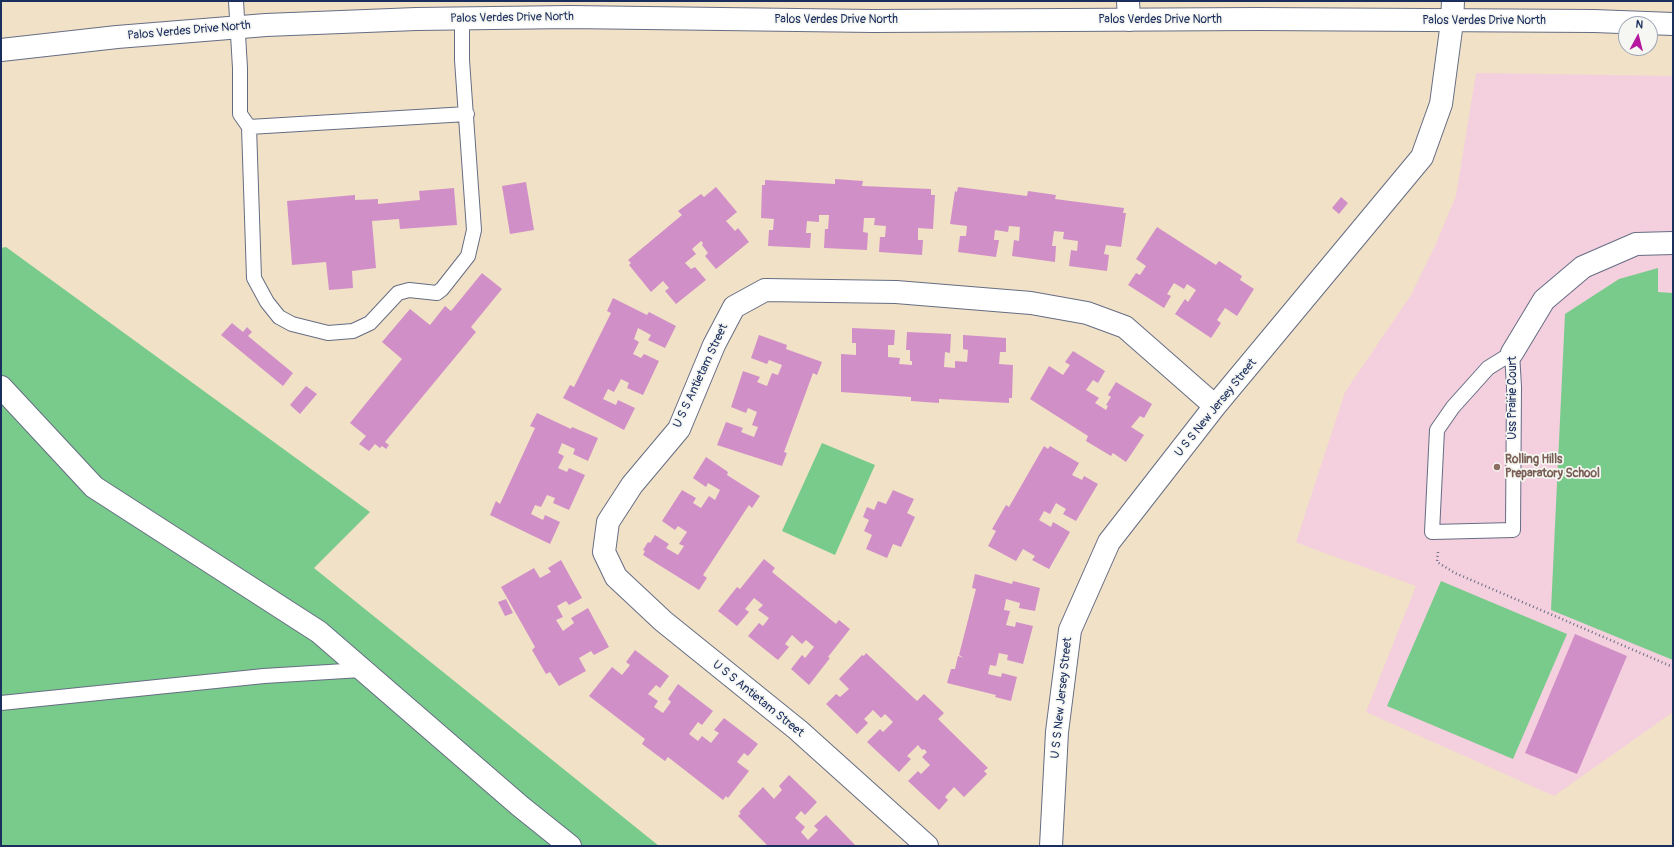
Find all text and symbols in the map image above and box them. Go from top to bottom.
street label: Palos Verdes Drive North [450,10,574,26]
street label: Palos Verdes Drive North [774,13,898,27]
street label: Palos Verdes Drive North [1098,13,1222,27]
street label: Palos Verdes Drive North [1422,14,1546,28]
north arrow [1618,16,1658,56]
street label: Palos Verdes Drive North [127,18,251,44]
text: N [1635,18,1644,31]
street label: U S S Antietam Street [671,322,731,430]
street label: U S S New Jersey Street [1172,356,1260,460]
street label: Uss Prairie Court [1506,356,1520,440]
place label: Rolling Hills Preparatory School [1505,453,1600,481]
marker: Rolling Hills Preparatory School [1492,462,1502,472]
street label: U S S New Jersey Street [1048,637,1076,759]
street label: U S S Antietam Street [709,658,807,740]

